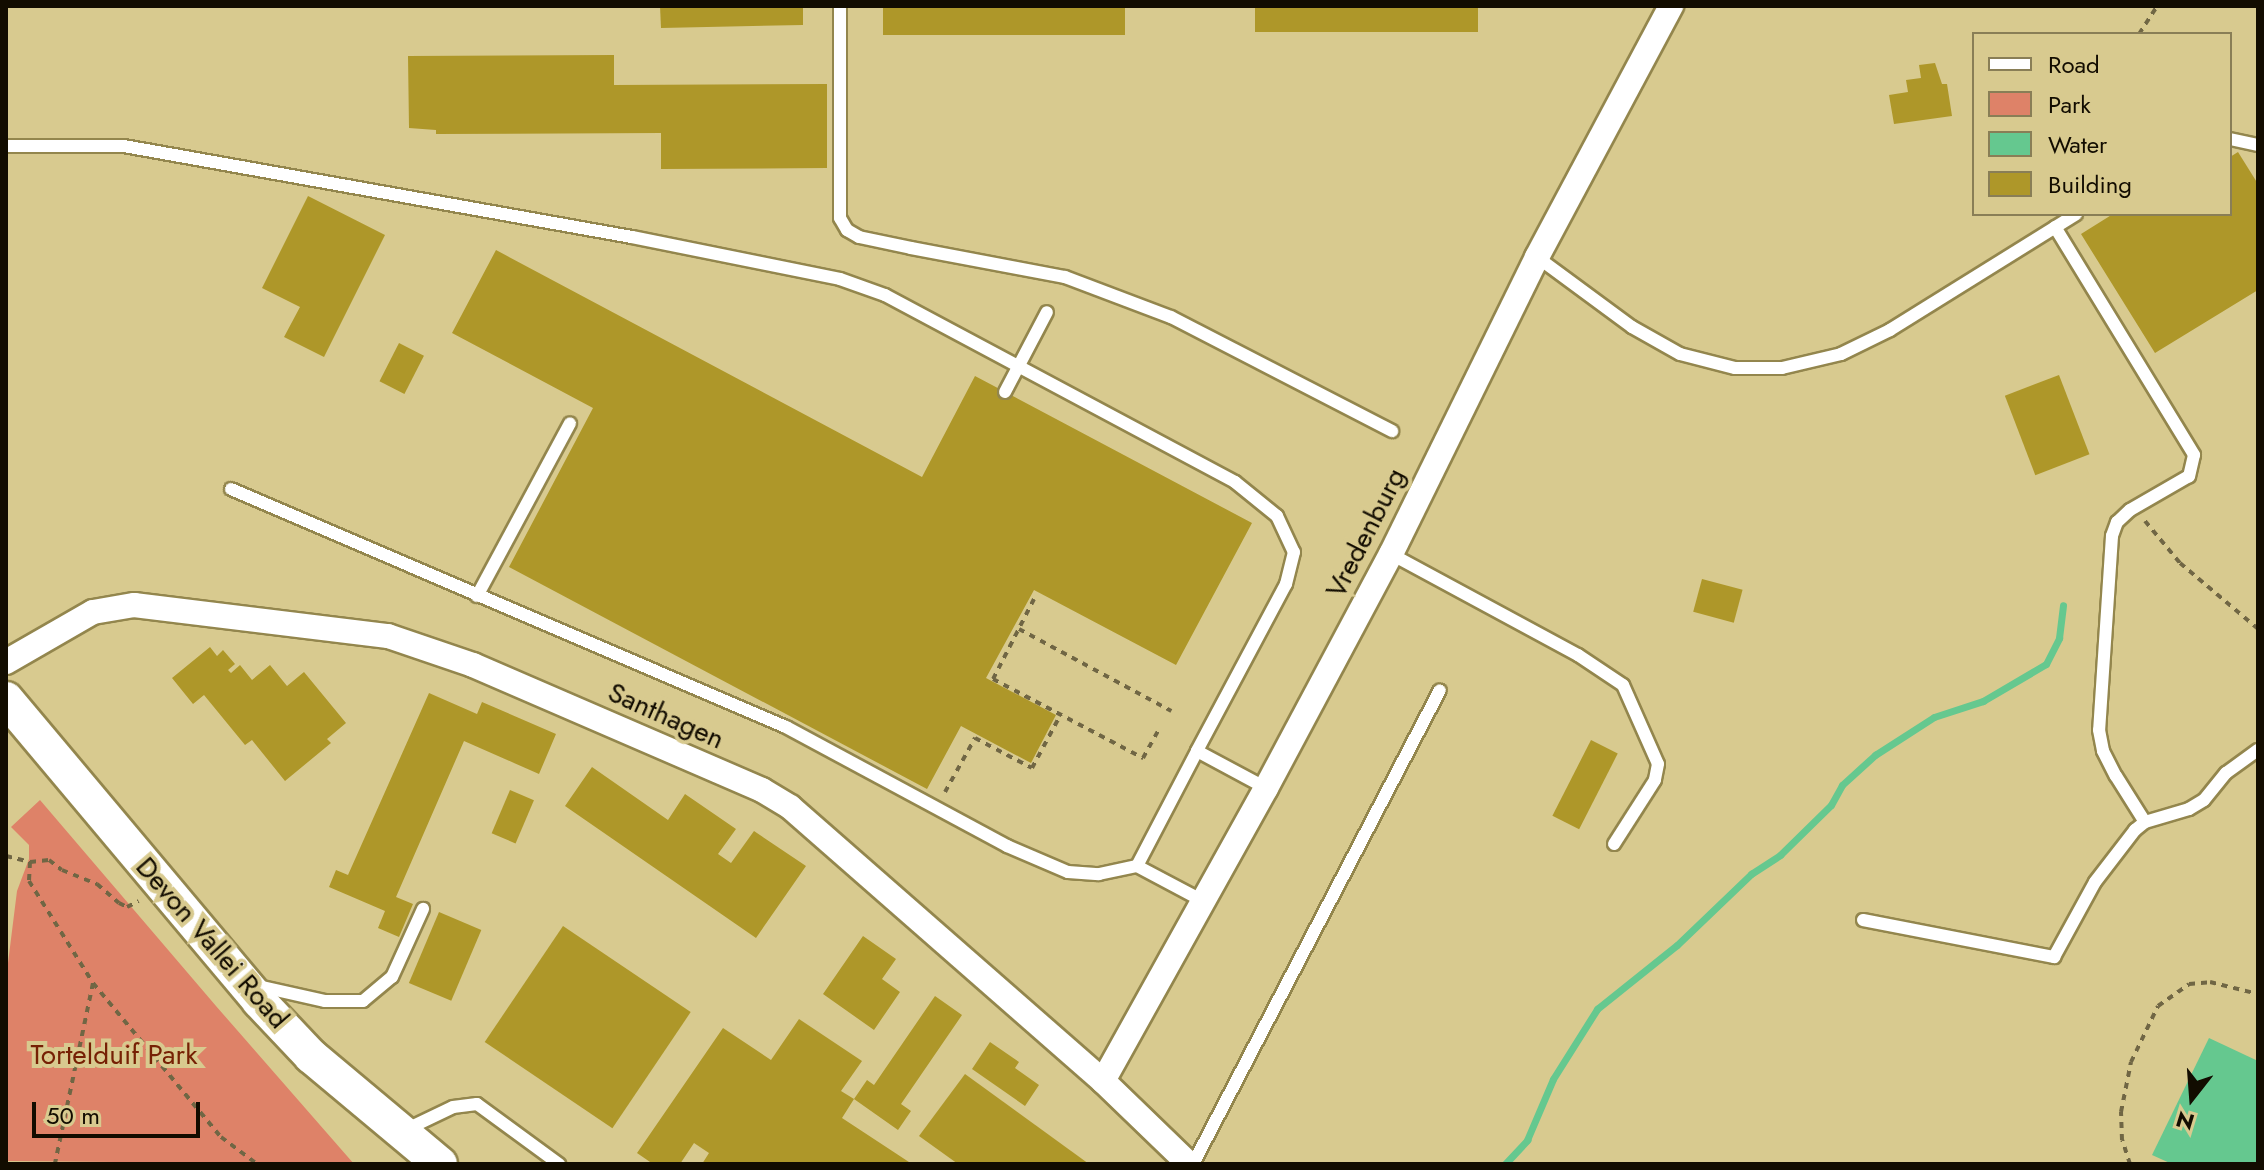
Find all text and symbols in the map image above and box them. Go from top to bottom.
legend [1972,32,2232,216]
text: Road [2048,47,2100,82]
text: Park [2048,87,2091,122]
text: Water [2048,127,2107,162]
text: Building [2048,167,2132,202]
street label: Vredenburg [1319,463,1413,603]
street label: Santhagen [603,676,729,756]
street label: Devon Vallei Road [129,851,295,1035]
park label: Tortelduif Park [31,1038,197,1072]
north arrow [2152,1058,2232,1138]
scale bar [36,1086,204,1136]
text: 50 m [46,1098,100,1133]
text: N [2172,1103,2198,1139]

